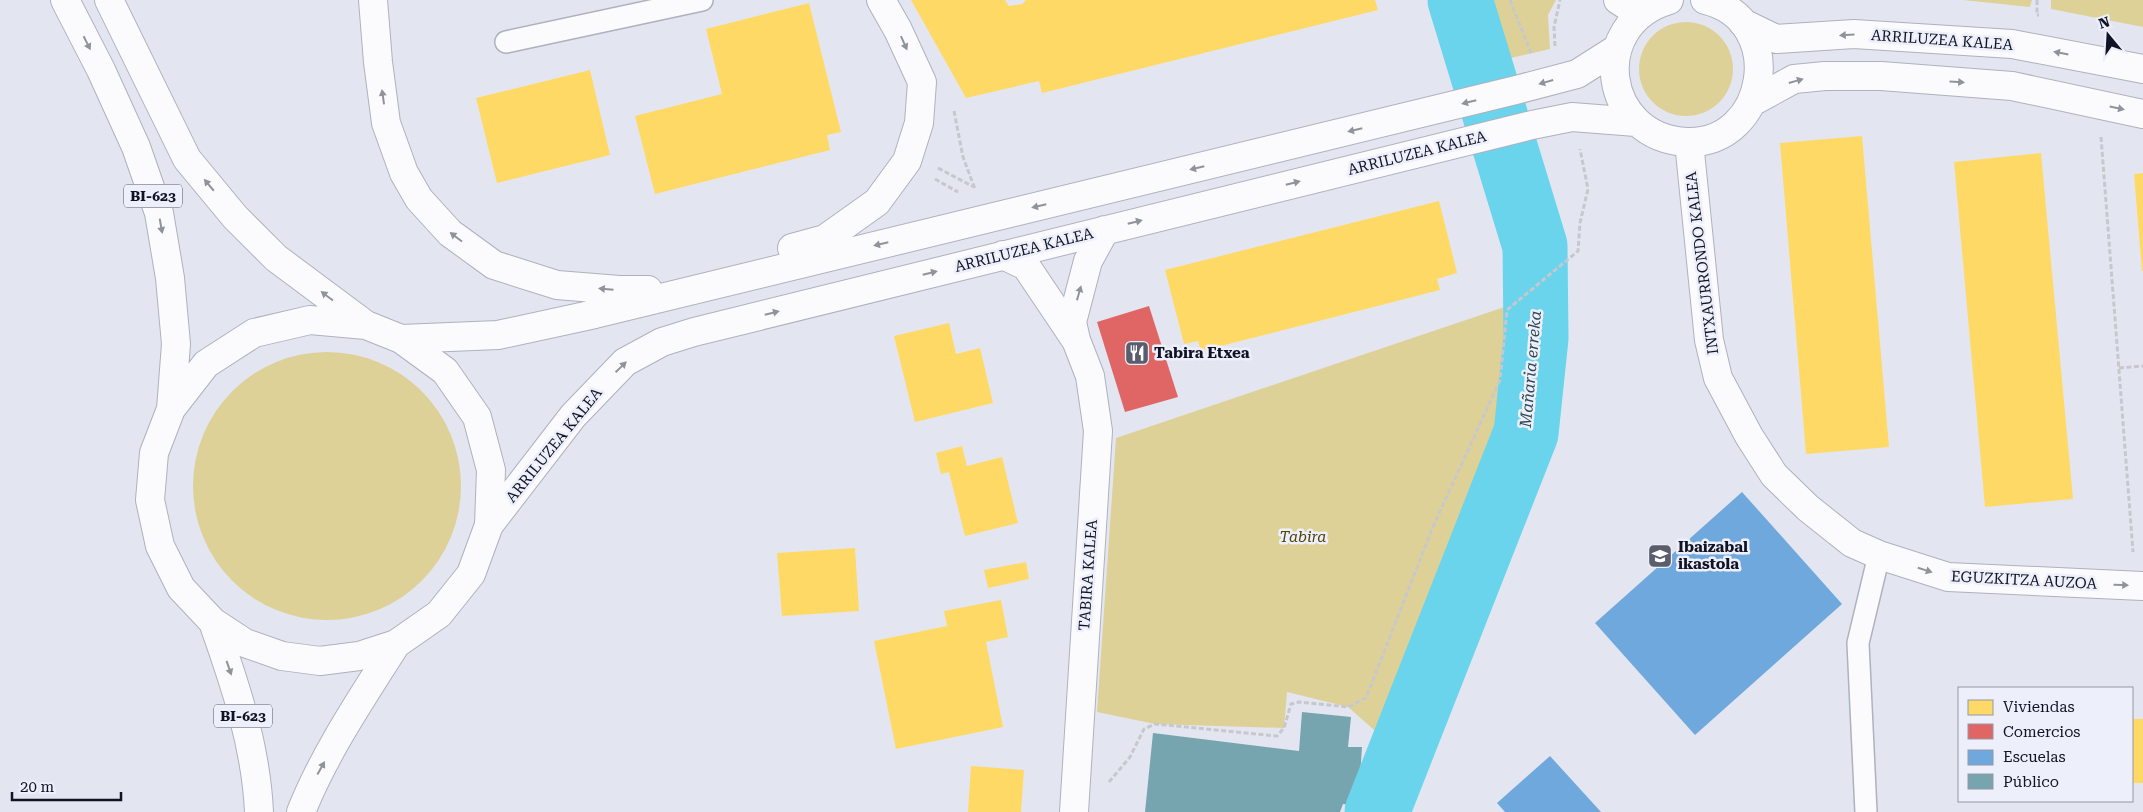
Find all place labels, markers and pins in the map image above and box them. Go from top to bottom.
restaurant icon: Tabira Etxea [1124,340,1150,366]
place label: Tabira Etxea [1154,344,1250,362]
place label: Ibaizabal ikastola [1678,538,1748,573]
school or university icon: Ibaizabal ikastola [1647,543,1673,569]

